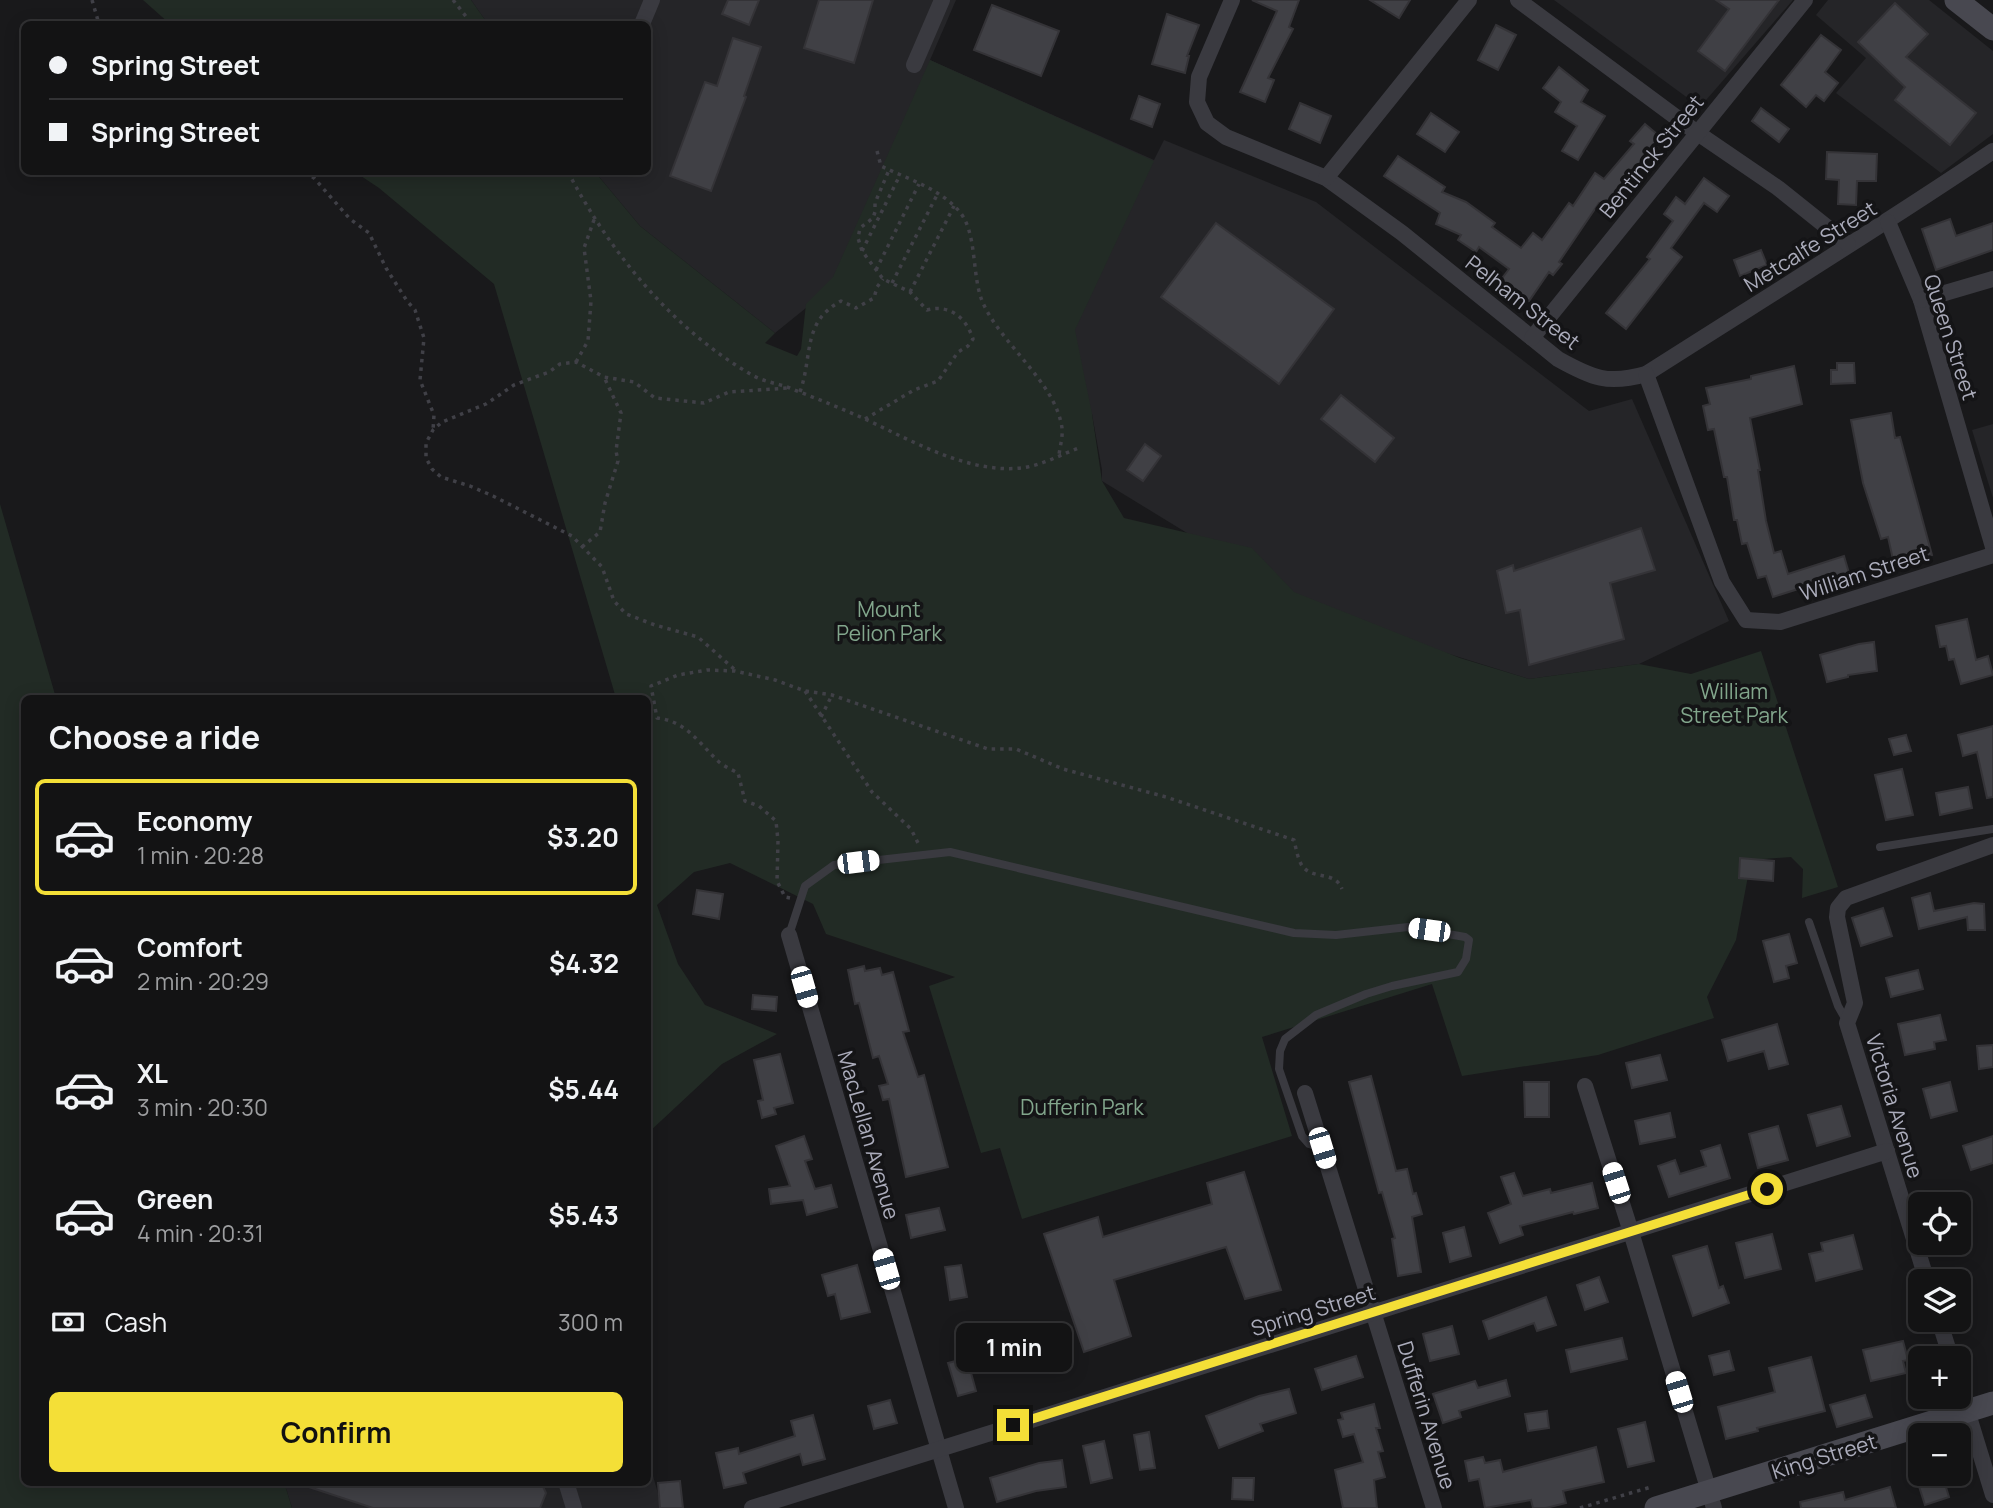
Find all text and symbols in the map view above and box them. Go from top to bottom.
text: Spring Street [91,47,260,83]
street label: Bentinck Street [1593,89,1709,223]
text: Spring Street [91,114,260,150]
street label: Metcalfe Street [1738,194,1882,298]
street label: Pelham Street [1460,249,1586,355]
street label: Queen Street [1918,271,1984,403]
street label: William Street [1796,539,1932,607]
park label: Mount Pelion Park [836,595,942,647]
park label: William Street Park [1680,677,1788,729]
text: Choose a ride [49,715,260,759]
text: Economy [137,803,252,839]
icon: car [53,806,116,869]
text: $3.20 [547,819,619,855]
text: 1 min · 20:28 [137,839,264,871]
car [836,849,881,875]
car [1407,917,1452,943]
text: Comfort [137,929,243,965]
icon: car [53,932,116,995]
text: $4.32 [549,945,619,981]
car [789,964,820,1010]
text: 2 min · 20:29 [137,965,269,997]
street label: Victoria Avenue [1860,1030,1930,1182]
street label: MacLellan Avenue [832,1048,906,1222]
text: XL [137,1055,168,1091]
icon: car [53,1058,116,1121]
text: $5.44 [548,1071,619,1107]
text: 3 min · 20:30 [137,1091,268,1123]
park label: Dufferin Park [1020,1093,1144,1121]
car [1306,1125,1339,1171]
car [1600,1160,1633,1206]
route start [1751,1173,1783,1205]
text: Green [137,1181,213,1217]
icon: car [53,1184,116,1247]
map controls [1908,1192,1971,1486]
button: locate [1908,1192,1971,1255]
text: $5.43 [549,1197,619,1233]
text: 4 min · 20:31 [137,1217,264,1249]
car [871,1246,902,1292]
button: layers [1908,1269,1971,1332]
street label: Spring Street [1247,1278,1379,1342]
icon: cash [49,1303,87,1341]
text: Cash [105,1304,167,1340]
text: 300 m [558,1306,623,1338]
callout: 1 min [955,1324,1071,1372]
text: 1 min [986,1331,1042,1363]
street label: Dufferin Avenue [1391,1338,1463,1492]
button: + [1908,1346,1971,1409]
car [1663,1369,1696,1415]
button: Confirm [49,1392,623,1472]
route end [997,1409,1029,1441]
button: − [1908,1423,1971,1486]
street label: King Street [1768,1427,1880,1485]

